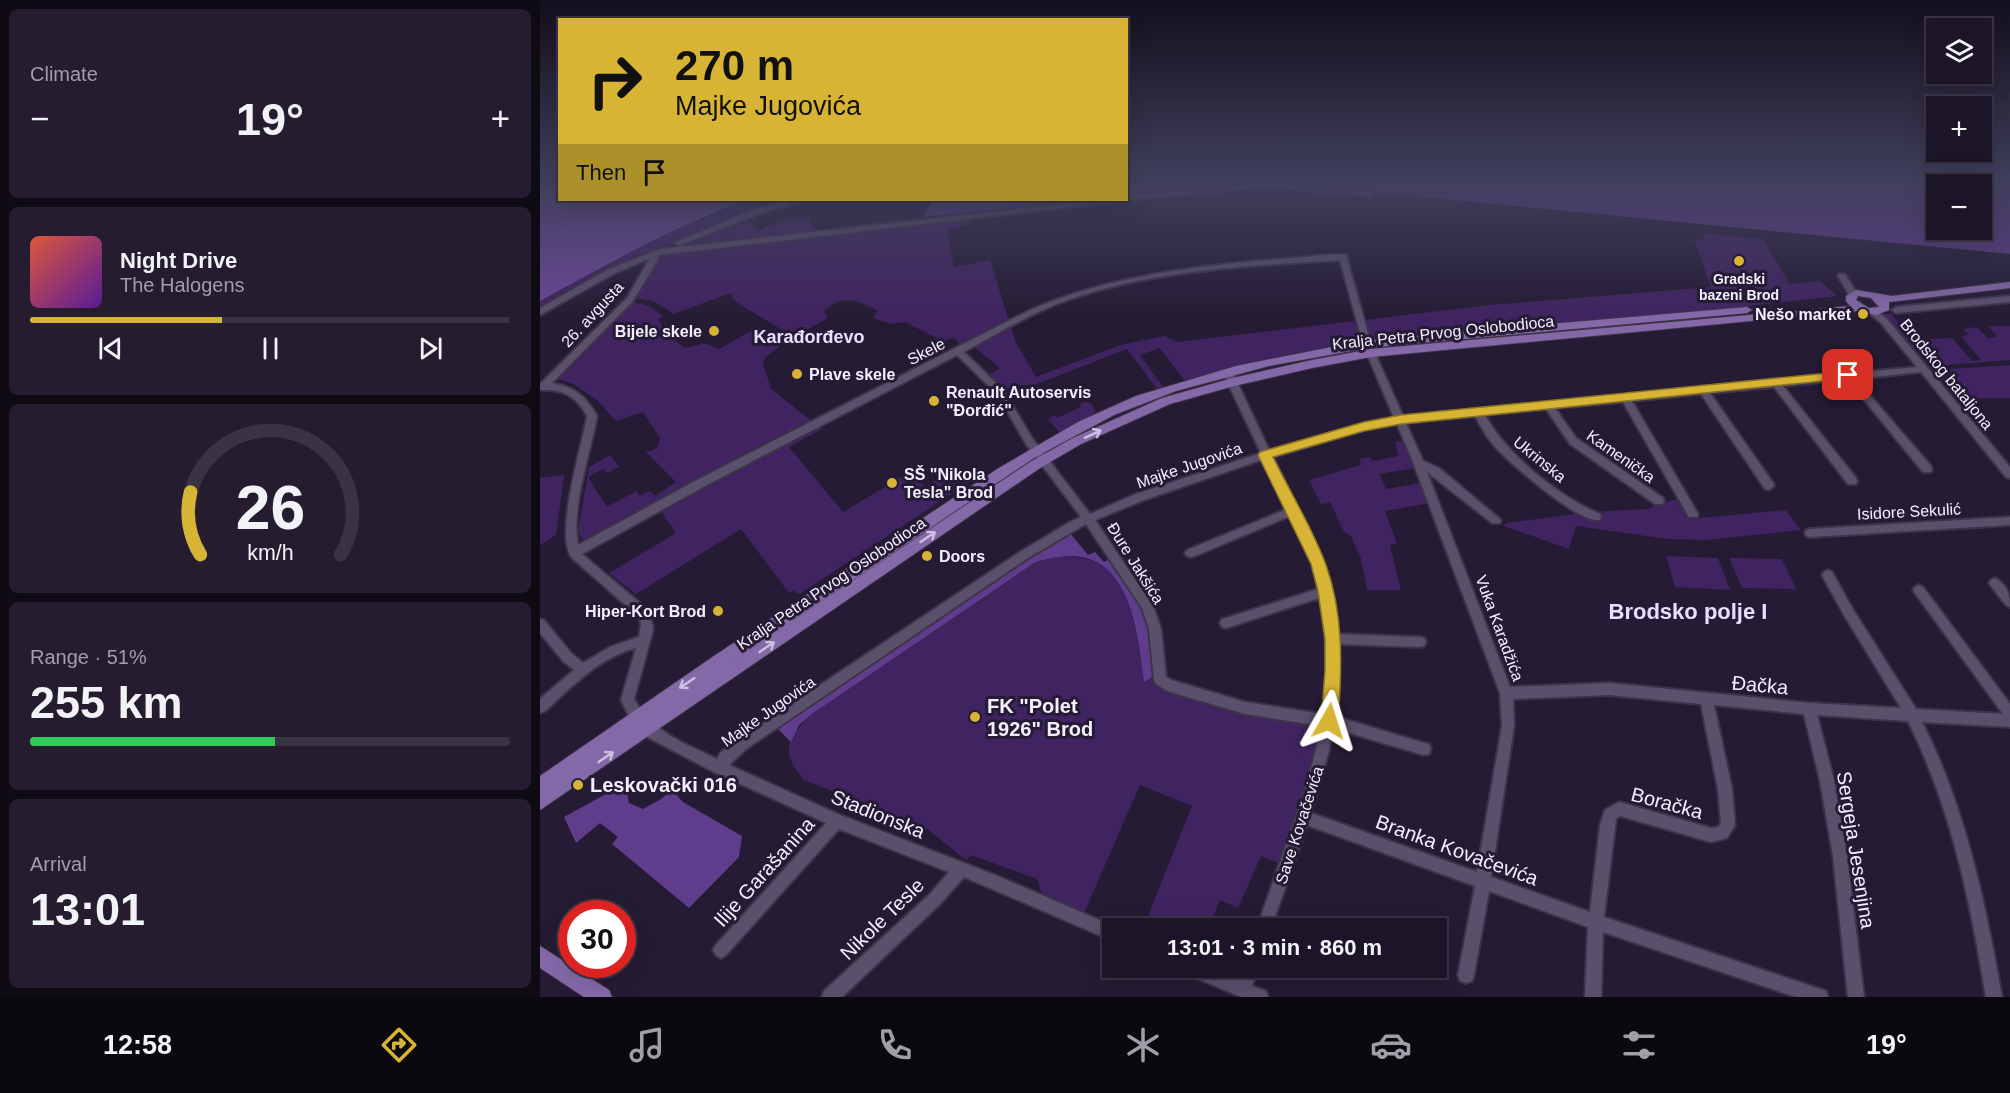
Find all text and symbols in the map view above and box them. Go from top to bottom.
map controls [1926,18,1992,240]
button: layers [1926,18,1992,84]
icon: right [576,42,654,120]
text: 270 m [675,42,794,89]
text: Climate [30,63,98,85]
text: Majke Jugovića [675,91,861,121]
text: 19° [236,94,304,145]
button: + [1926,96,1992,162]
text: − [30,100,49,137]
text: + [491,100,510,137]
icon: arrive [638,156,671,189]
text: Then [576,160,626,185]
button: − [1926,174,1992,240]
text: Night Drive [120,248,237,273]
marker: Gradski bazeni Brod [1732,254,1746,268]
place label: Gradski bazeni Brod [1699,271,1779,303]
text: The Halogens [120,274,245,296]
street label: 26. avgusta [558,278,627,350]
place label: Nešo market [1755,306,1852,323]
marker: Nešo market [1856,307,1870,321]
street label: Kralja Petra Prvog Oslobodioca [1331,312,1555,353]
street label: Brodskog bataljona [1897,316,1996,433]
place label: Bijele skele [615,323,702,340]
marker: Bijele skele [707,324,721,338]
district label: Karađorđevo [753,327,865,347]
icon: previous [94,332,127,365]
icon: pause [254,332,287,365]
icon: next [414,332,447,365]
street label: Skele [905,335,948,368]
pin [1822,349,1873,400]
icon: arrive [1831,358,1864,391]
place label: Plave skele [809,366,895,383]
marker: Plave skele [790,367,804,381]
place label: Renault Autoservis "Đorđić" [946,384,1091,419]
marker: Renault Autoservis "Đorđić" [927,394,941,408]
one-way arrow [1084,427,1102,439]
street label: Kamenička [1583,427,1658,486]
street label: Ukrinska [1510,433,1569,486]
street label: Majke Jugovića [1134,439,1244,491]
place label: SŠ "Nikola Tesla" Brod [904,465,993,501]
text: 26 [235,474,305,543]
marker: SŠ "Nikola Tesla" Brod [885,476,899,490]
street label: Isidore Sekulić [1857,500,1961,523]
street label: Kralja Petra Prvog Oslobodioca [734,514,929,653]
street label: Đure Jakšića [1104,520,1167,607]
one-way arrow [919,531,936,543]
text: km/h [247,542,293,566]
place label: Doors [939,548,985,565]
marker: Doors [920,549,934,563]
street label: Vuka Karadžića [1472,573,1527,684]
district label: Brodsko polje I [1609,599,1767,624]
place label: Hiper-Kort Brod [585,603,706,620]
marker: Hiper-Kort Brod [711,604,725,618]
one-way arrow [758,640,775,653]
text: Range · 51% [30,646,147,668]
street label: Đačka [1731,672,1790,699]
street label: Majke Jugovića [718,673,818,750]
text: 255 km [30,677,183,728]
one-way arrow [679,677,696,689]
position arrow [1297,689,1361,753]
place label: FK "Polet 1926" Brod [987,695,1093,740]
marker: FK "Polet 1926" Brod [968,710,982,724]
one-way arrow [597,751,614,763]
street label: Save Kovačevića [1272,764,1327,886]
street label: Sergeja Jesenjina [1833,770,1879,931]
place label: Leskovački 016 [590,774,737,796]
marker: Leskovački 016 [571,778,585,792]
street label: Boračka [1629,783,1706,823]
street label: Stadionska [828,785,929,843]
street label: Branka Kovačevića [1373,810,1542,890]
street label: Ilije Garašanina [709,812,819,931]
text: Arrival [30,853,87,875]
street label: Nikole Tesle [836,874,928,964]
text: 13:01 [30,884,145,935]
speed limit sign: 30 [558,900,636,978]
text: 13:01 · 3 min · 860 m [1167,935,1382,960]
icon: directions [378,1024,420,1066]
icon: music [626,1024,668,1066]
icon: phone [874,1024,916,1066]
icon: climate [1122,1024,1164,1066]
icon: car [1370,1024,1412,1066]
icon: filters [1618,1024,1660,1066]
text: 12:58 [103,1030,172,1060]
text: 19° [1866,1030,1907,1060]

